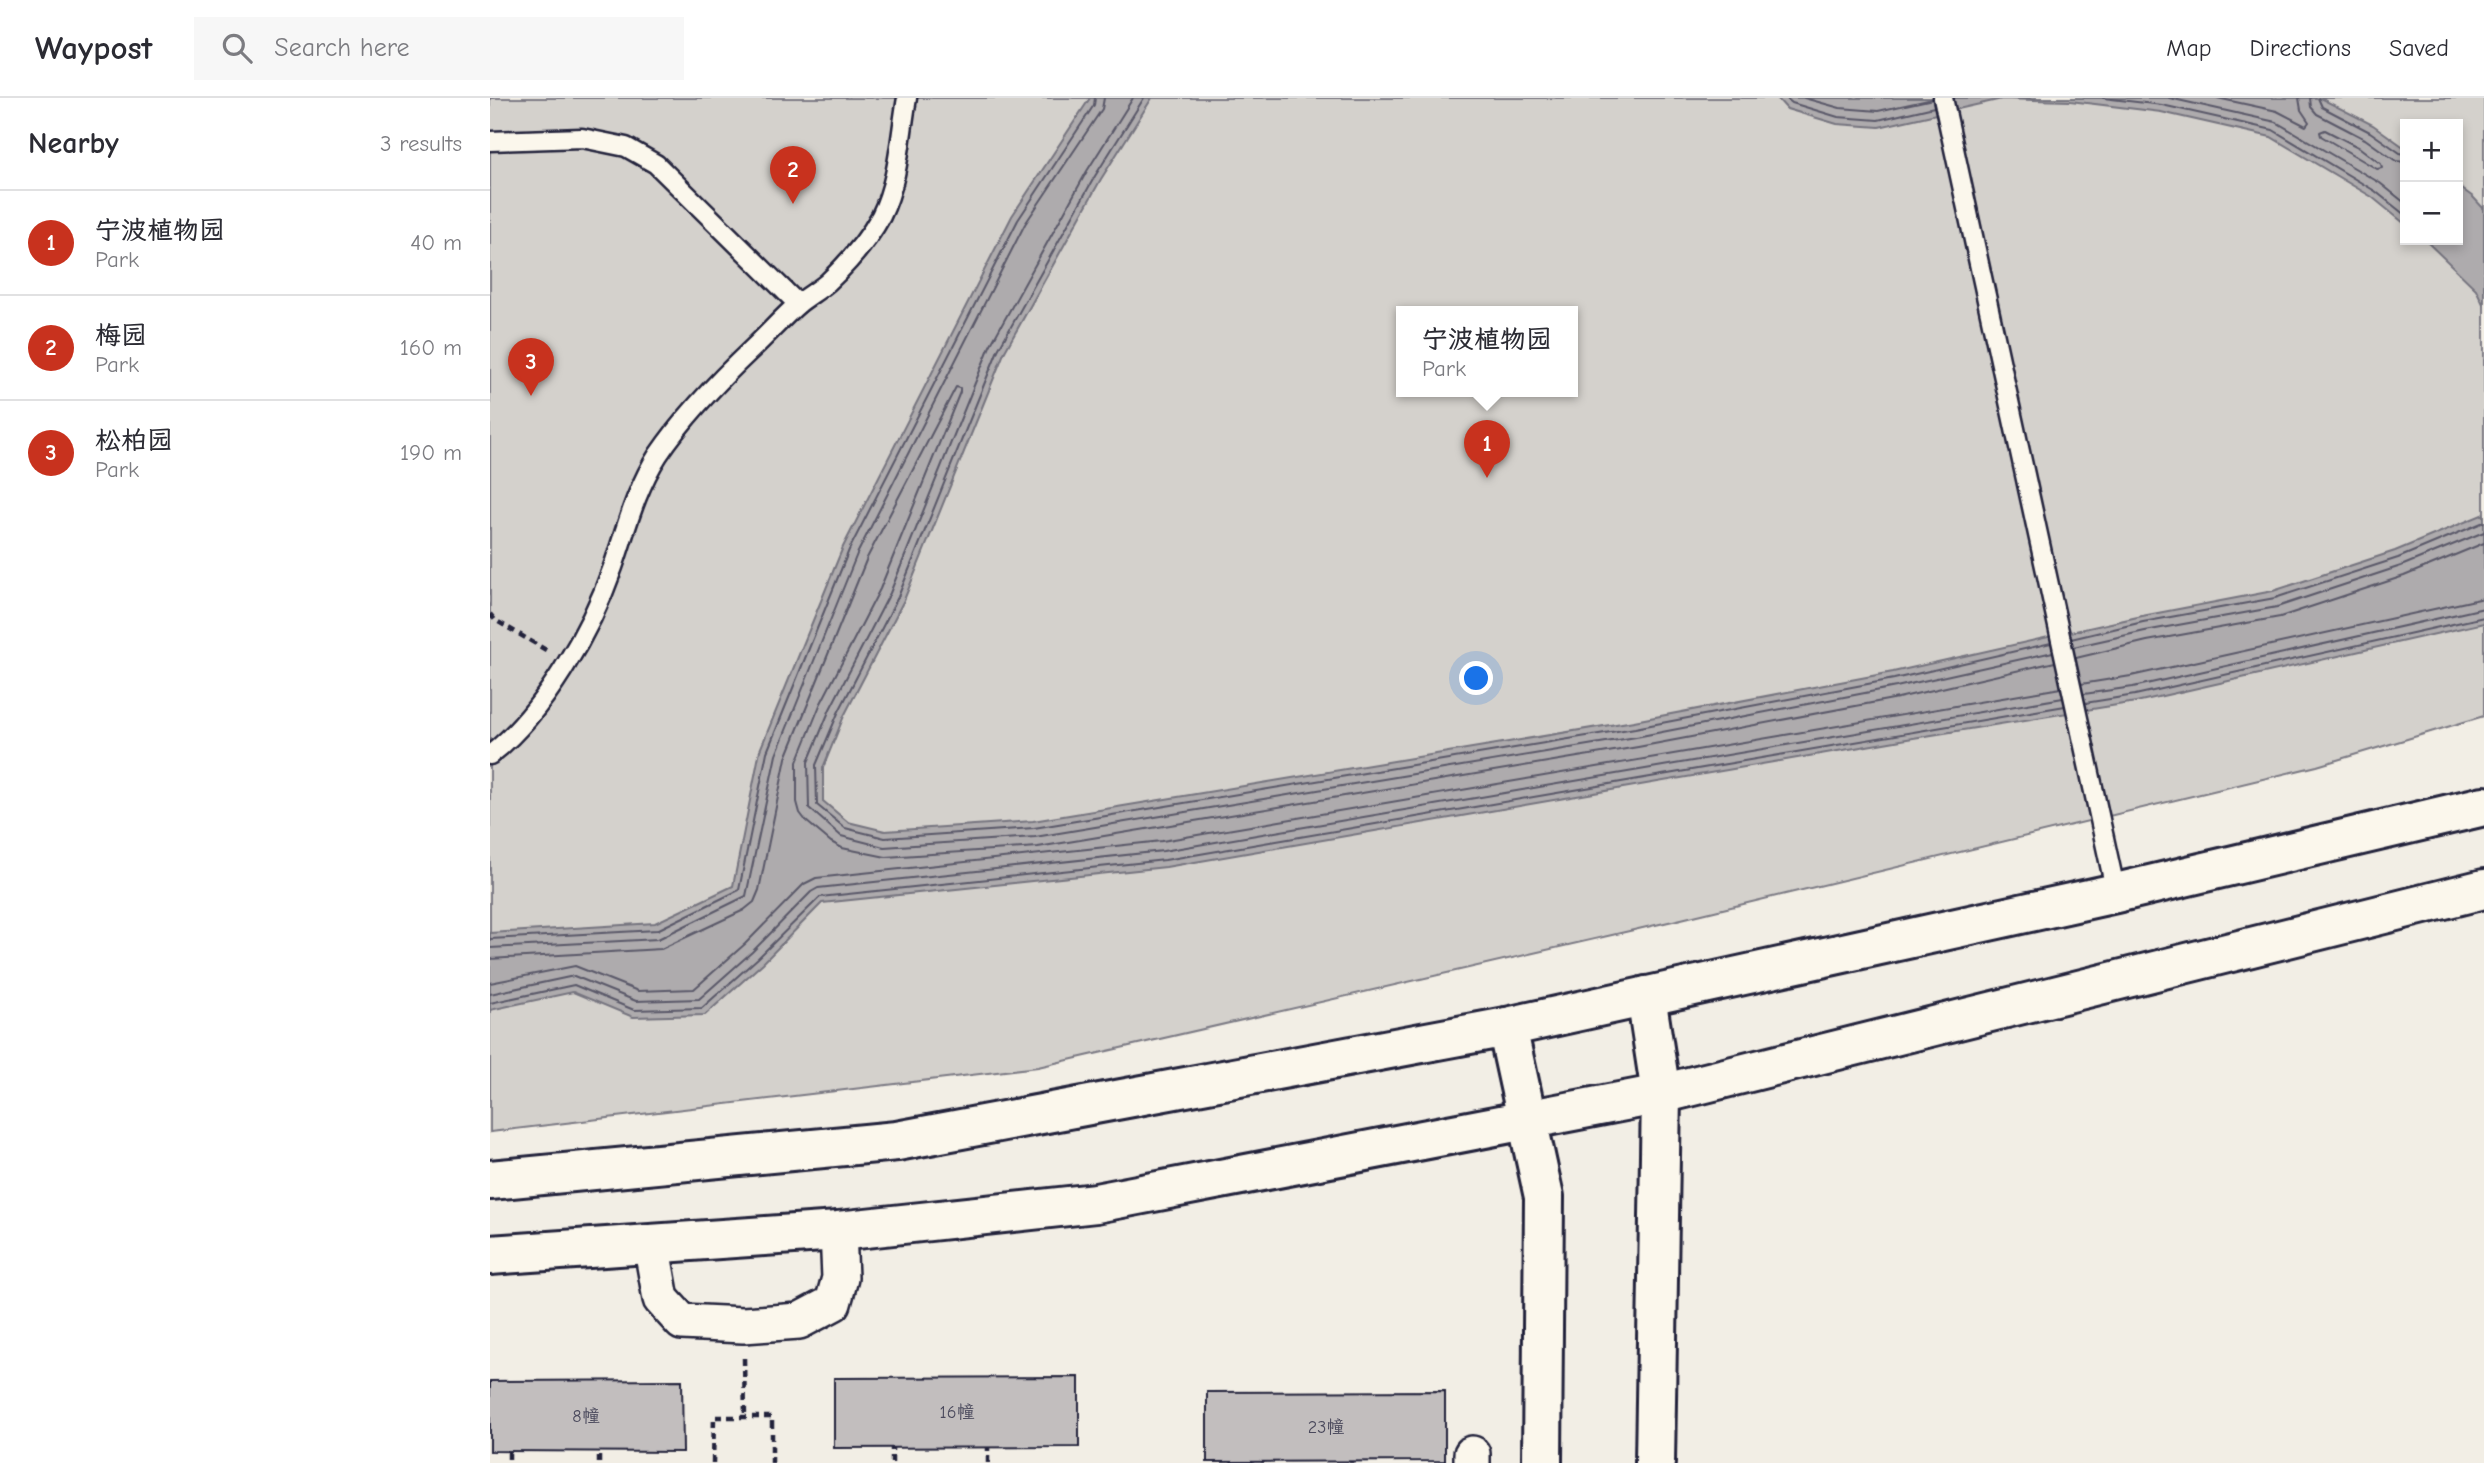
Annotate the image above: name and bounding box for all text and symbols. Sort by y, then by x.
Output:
search box [194,17,684,80]
text: Waypost [35,29,152,67]
icon: search [218,29,256,67]
text: Search here [274,33,410,63]
text: Map [2166,34,2212,62]
text: Directions [2250,34,2351,62]
text: Saved [2389,34,2449,62]
map controls [2400,119,2463,245]
button: + [2400,119,2463,182]
text: Nearby [28,126,119,161]
text: 3 results [380,130,462,157]
pin: 2 [770,146,816,204]
button: − [2400,182,2463,245]
text: 宁波植物园 [95,216,225,246]
text: 1 [46,229,56,256]
text: 40 m [410,229,462,256]
text: Park [95,246,139,273]
popup [1396,306,1578,397]
text: 梅园 [95,321,147,351]
text: 宁波植物园 [1422,325,1552,355]
text: 2 [45,334,57,361]
text: 160 m [400,334,462,361]
pin: 3 [508,338,554,396]
text: Park [95,351,139,378]
text: Park [1422,355,1466,382]
pin: 1 [1464,420,1510,478]
text: 松柏园 [95,426,173,456]
text: 3 [45,439,57,466]
text: 190 m [400,439,462,466]
text: Park [95,456,139,483]
your location [1459,661,1493,695]
house number: 16幢 [940,1402,974,1423]
house number: 8幢 [572,1406,600,1427]
house number: 23幢 [1308,1417,1344,1438]

